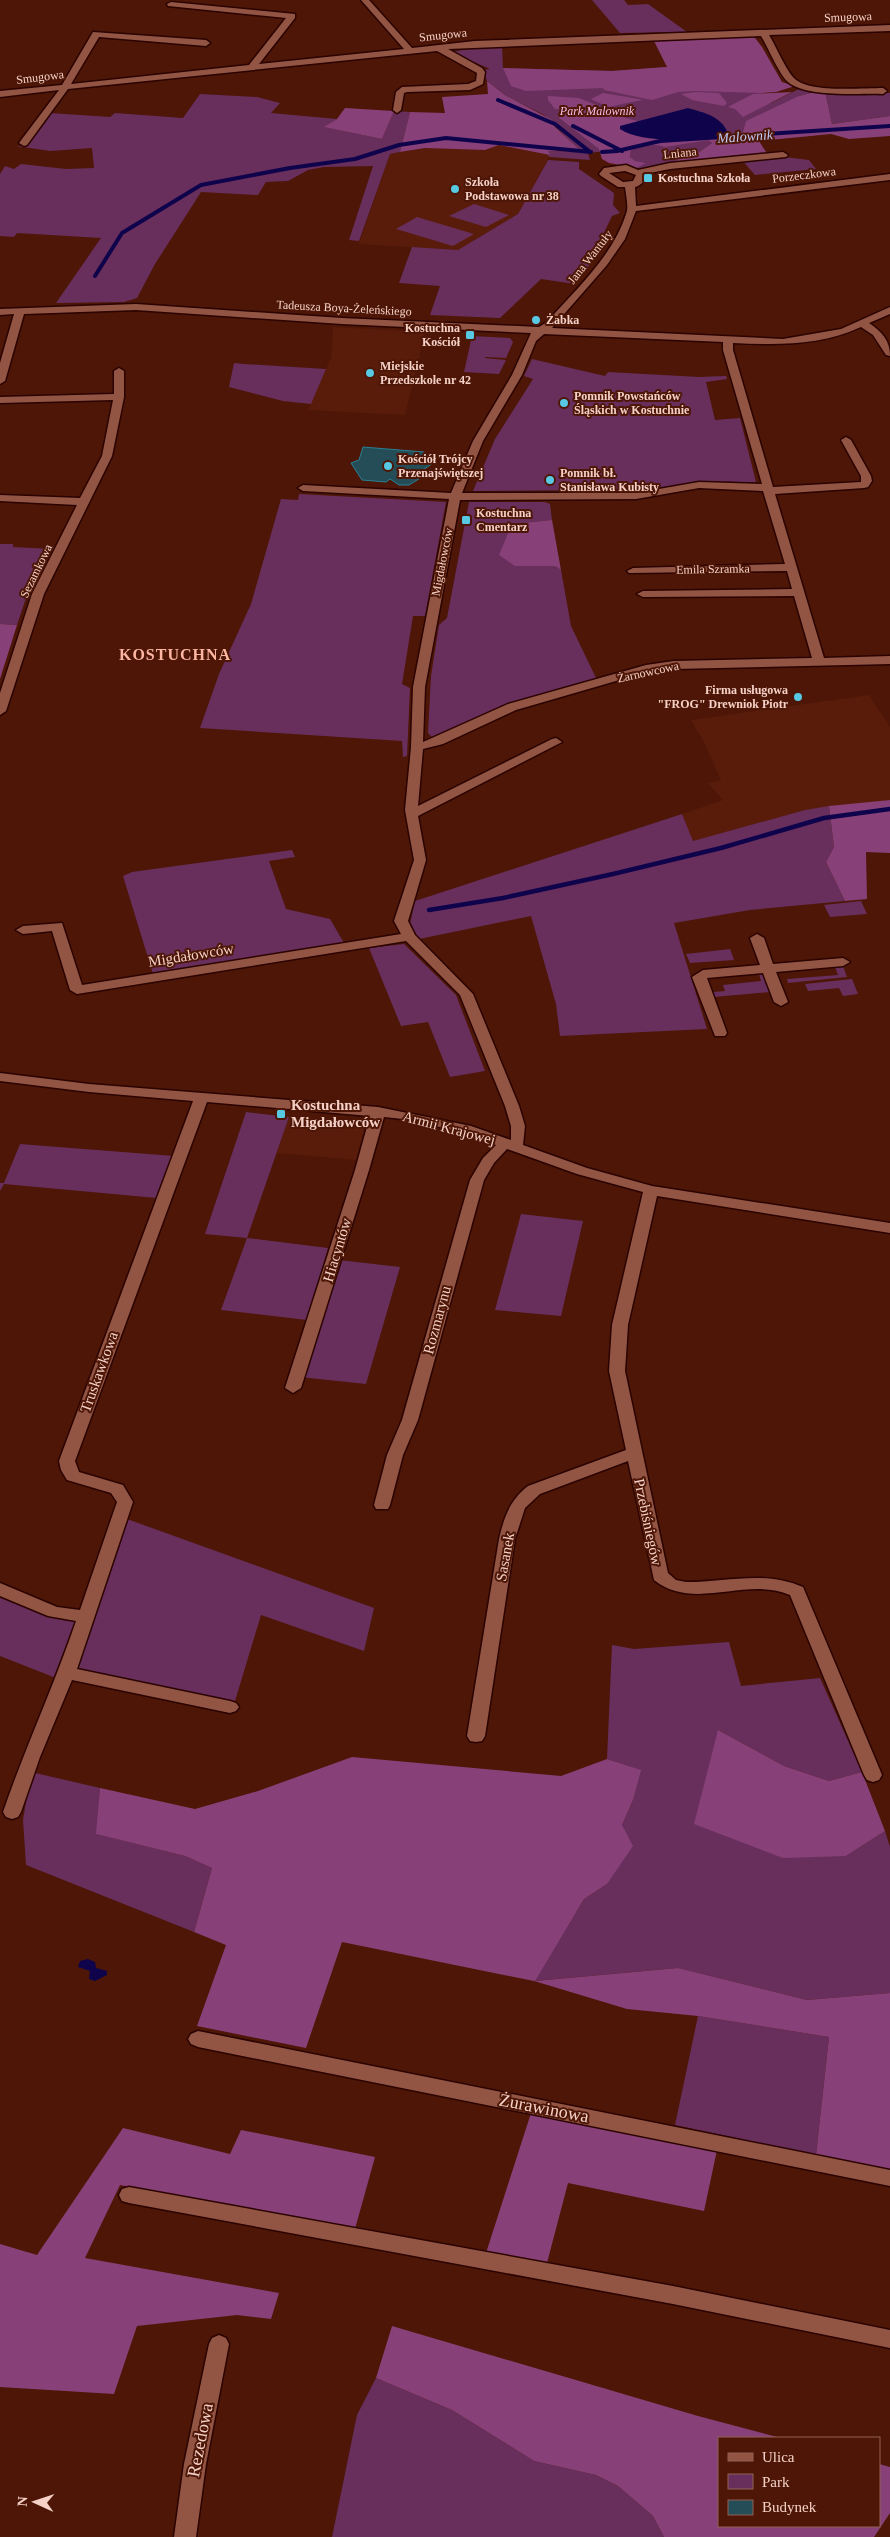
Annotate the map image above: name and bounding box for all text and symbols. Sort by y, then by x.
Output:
street label: Smugowa [824,9,873,25]
street label: Smugowa [418,25,468,44]
street label: Smugowa [15,67,65,87]
park label: Park Malownik [559,104,635,118]
water label: Malownik [716,127,774,146]
street label: Lniana [663,144,698,162]
street label: Porzeczkowa [771,164,837,186]
place label: Kostuchna Szkoła [658,171,750,185]
marker: Kostuchna Szkoła [642,172,654,184]
place label: Szkoła Podstawowa nr 38 [465,175,559,203]
marker: Szkoła Podstawowa nr 38 [449,183,461,195]
street label: Jana Wantuły [565,227,615,287]
street label: Tadeusza Boya-Żeleńskiego [276,297,412,319]
place label: Żabka [546,313,579,327]
marker: Żabka [530,314,542,326]
place label: Kostuchna Kościół [405,321,461,349]
marker: Kostuchna Kościół [464,329,476,341]
place label: Miejskie Przedszkole nr 42 [380,359,471,387]
marker: Miejskie Przedszkole nr 42 [364,367,376,379]
place label: Pomnik Powstańców Śląskich w Kostuchnie [574,389,690,417]
marker: Pomnik Powstańców Śląskich w Kostuchnie [558,397,570,409]
place label: Kościół Trójcy Przenajświętszej [398,452,483,480]
marker: Kościół Trójcy Przenajświętszej [382,460,394,472]
place label: Pomnik bł. Stanisława Kubisty [560,466,659,494]
marker: Pomnik bł. Stanisława Kubisty [544,474,556,486]
place label: Kostuchna Cmentarz [476,506,531,534]
marker: Kostuchna Cmentarz [460,514,472,526]
street label: Migdałowców [429,526,456,597]
street label: Sezamkowa [17,541,55,600]
street label: Emila Szramka [676,561,751,577]
district label: KOSTUCHNA [119,646,231,663]
street label: Żarnowcowa [616,659,681,685]
place label: Firma usługowa "FROG" Drewniok Piotr [658,683,789,711]
marker: Firma usługowa "FROG" Drewniok Piotr [792,691,804,703]
street label: Migdałowców [147,940,235,970]
place label: Kostuchna Migdałowców [291,1097,380,1130]
marker: Kostuchna Migdałowców [275,1108,287,1120]
street label: Armii Krajowej [401,1108,497,1148]
street label: Hiacyntów [320,1216,354,1284]
street label: Rozmarynu [420,1284,454,1356]
street label: Truskawkowa [77,1329,121,1414]
street label: Przebiśniegów [631,1477,665,1567]
street label: Sasanek [493,1531,517,1583]
street label: Żurawinowa [497,2090,591,2126]
street label: Rezedowa [183,2401,217,2479]
legend [718,2437,880,2527]
text: Ulica [762,2449,795,2465]
text: Park [762,2474,790,2490]
north arrow [10,2477,60,2527]
text: N [15,2496,30,2507]
text: Budynek [762,2499,817,2515]

